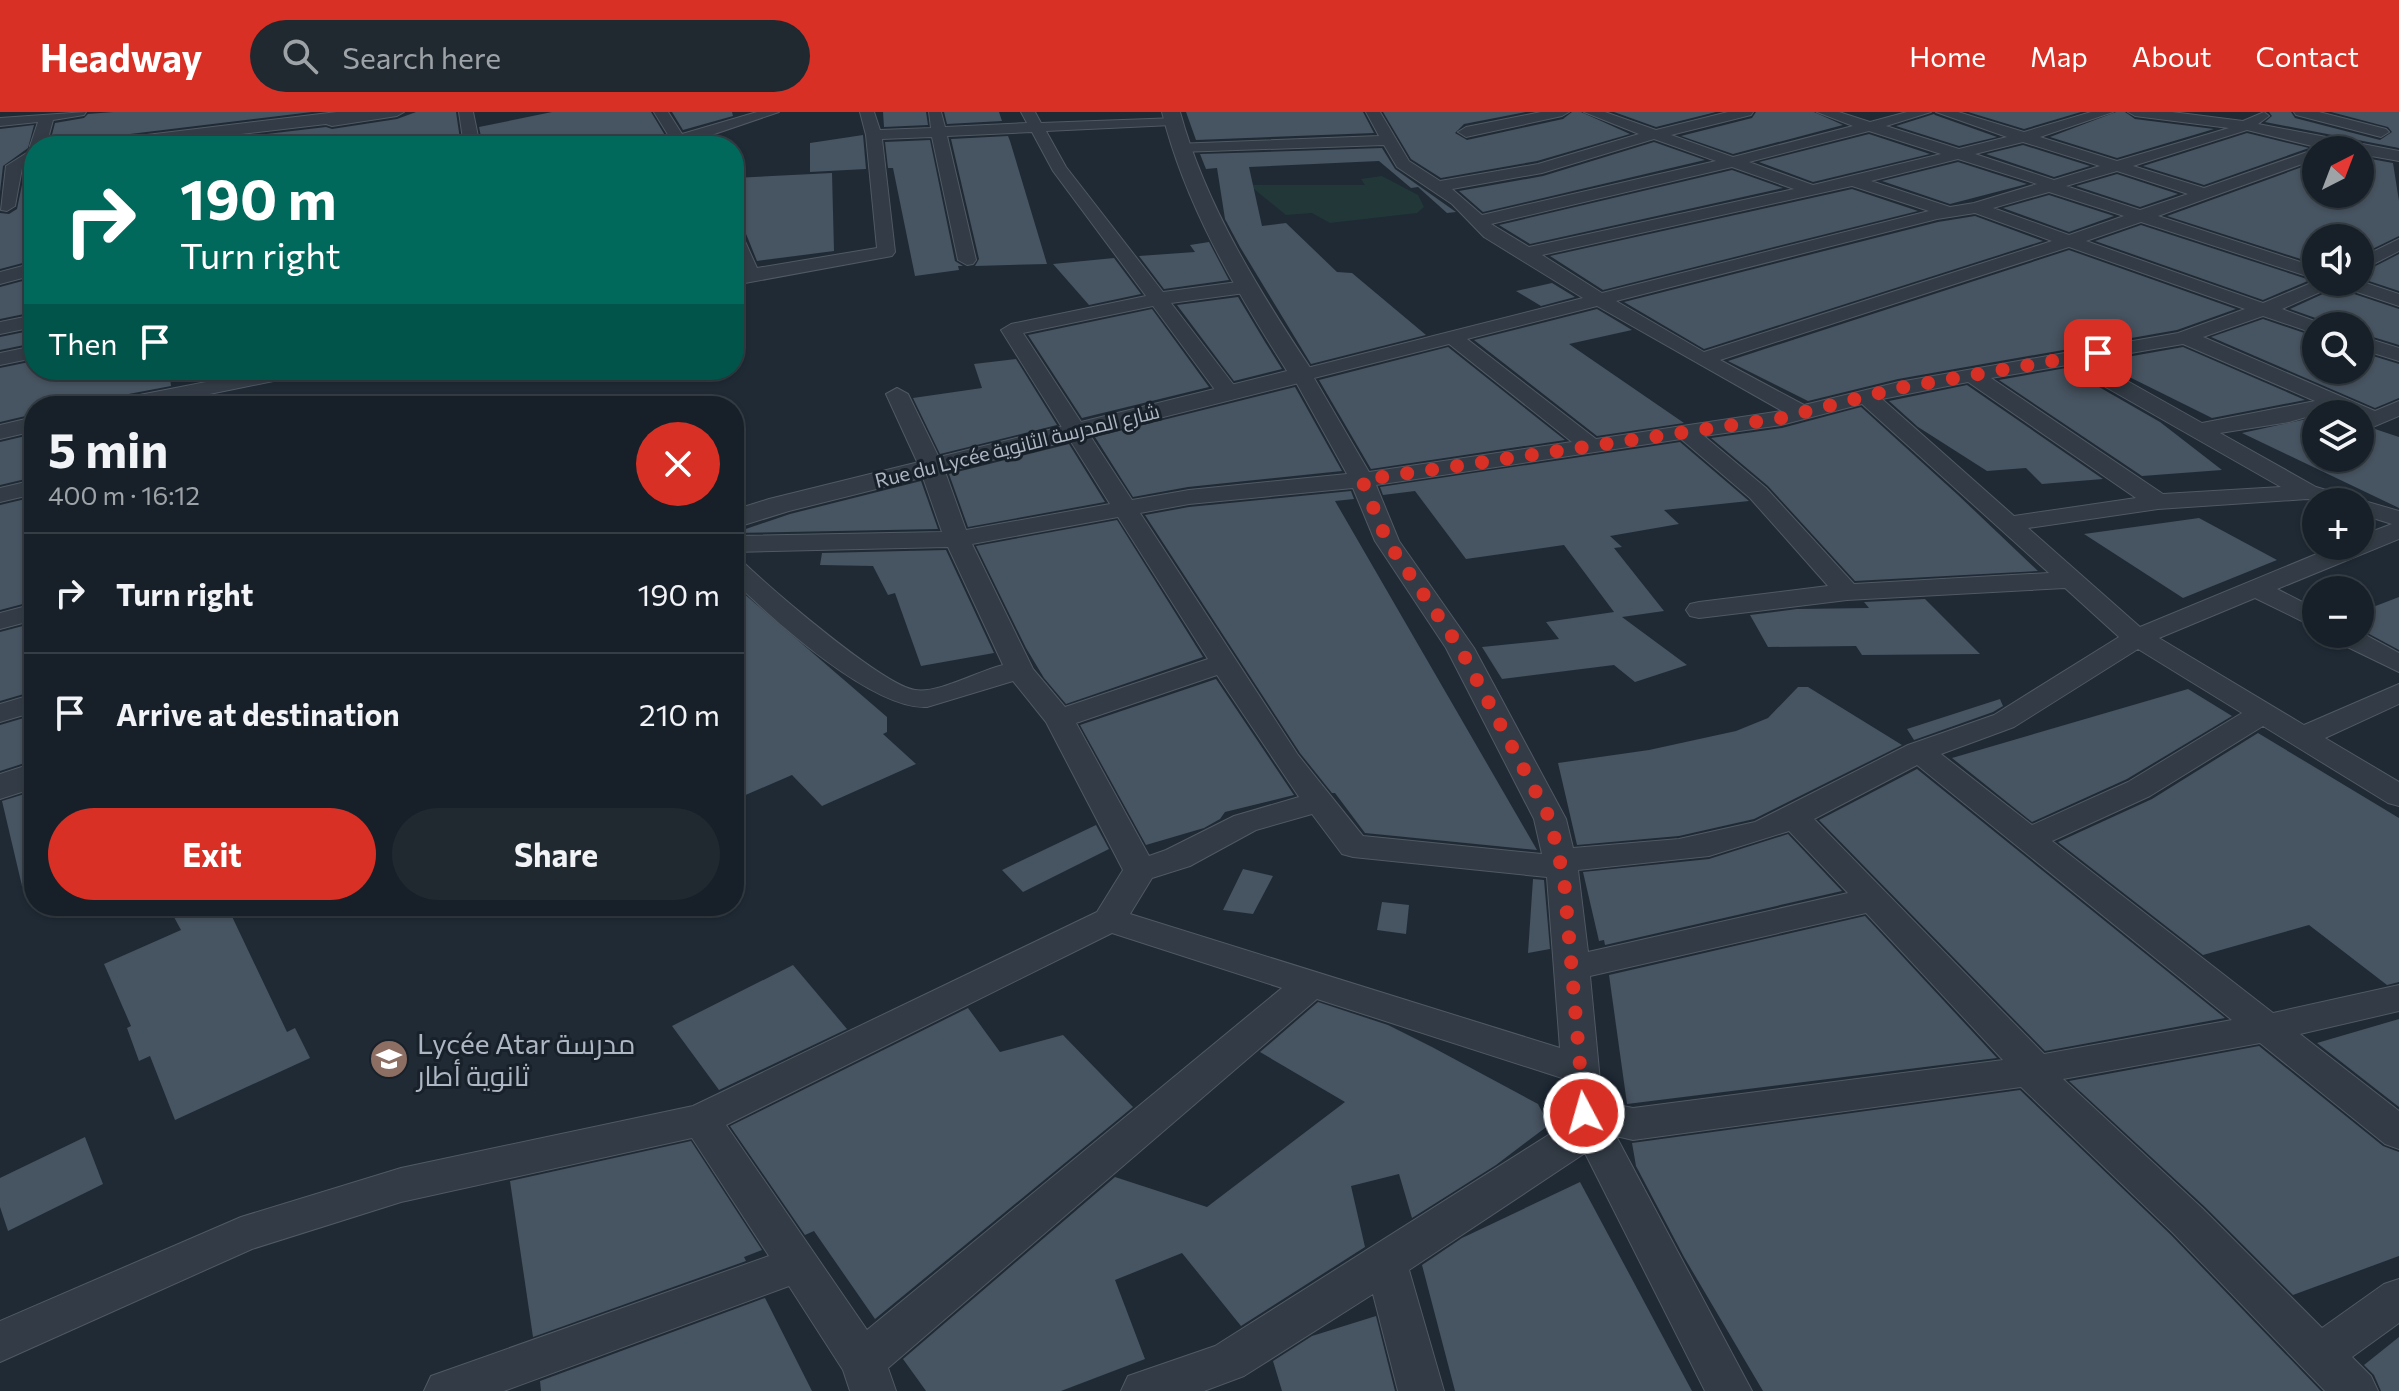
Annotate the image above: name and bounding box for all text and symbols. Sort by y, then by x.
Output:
search box [250,20,810,92]
text: Headway [40,33,202,80]
icon: search [278,34,322,78]
text: Search here [342,38,501,75]
text: Home [1909,39,1986,73]
text: Map [2030,39,2088,73]
text: About [2132,39,2212,73]
text: Contact [2256,39,2359,73]
north arrow [2302,136,2374,208]
map controls [2302,136,2374,648]
text: 190 m [180,163,337,232]
icon: right [48,168,152,272]
button: sound [2302,224,2374,296]
text: Turn right [180,232,341,276]
button: search [2302,312,2374,384]
pin [2064,319,2132,387]
icon: arrive [133,320,177,364]
text: Then [48,324,117,361]
icon: arrive [2076,331,2120,375]
street label: Rue du Lycée شارع المدرسة الثانوية [872,398,1162,495]
button: layers [2302,400,2374,472]
text: 5 min [48,419,168,478]
button: close [636,422,720,506]
text: 400 m · 16:12 [48,479,200,510]
button: + [2302,488,2374,560]
icon: right [48,571,92,615]
text: Turn right [116,575,253,612]
text: 190 m [637,575,720,612]
button: − [2302,576,2374,648]
icon: arrive [48,691,92,735]
text: Arrive at destination [116,695,400,732]
text: 210 m [639,695,720,732]
button: Exit [48,808,376,900]
button: Share [392,808,720,900]
place label: Lycée Atar مدرسة ثانوية أطار [415,1026,636,1092]
school or university icon: Lycée Atar مدرسة ثانوية أطار [368,1038,410,1080]
position arrow [1542,1071,1626,1155]

